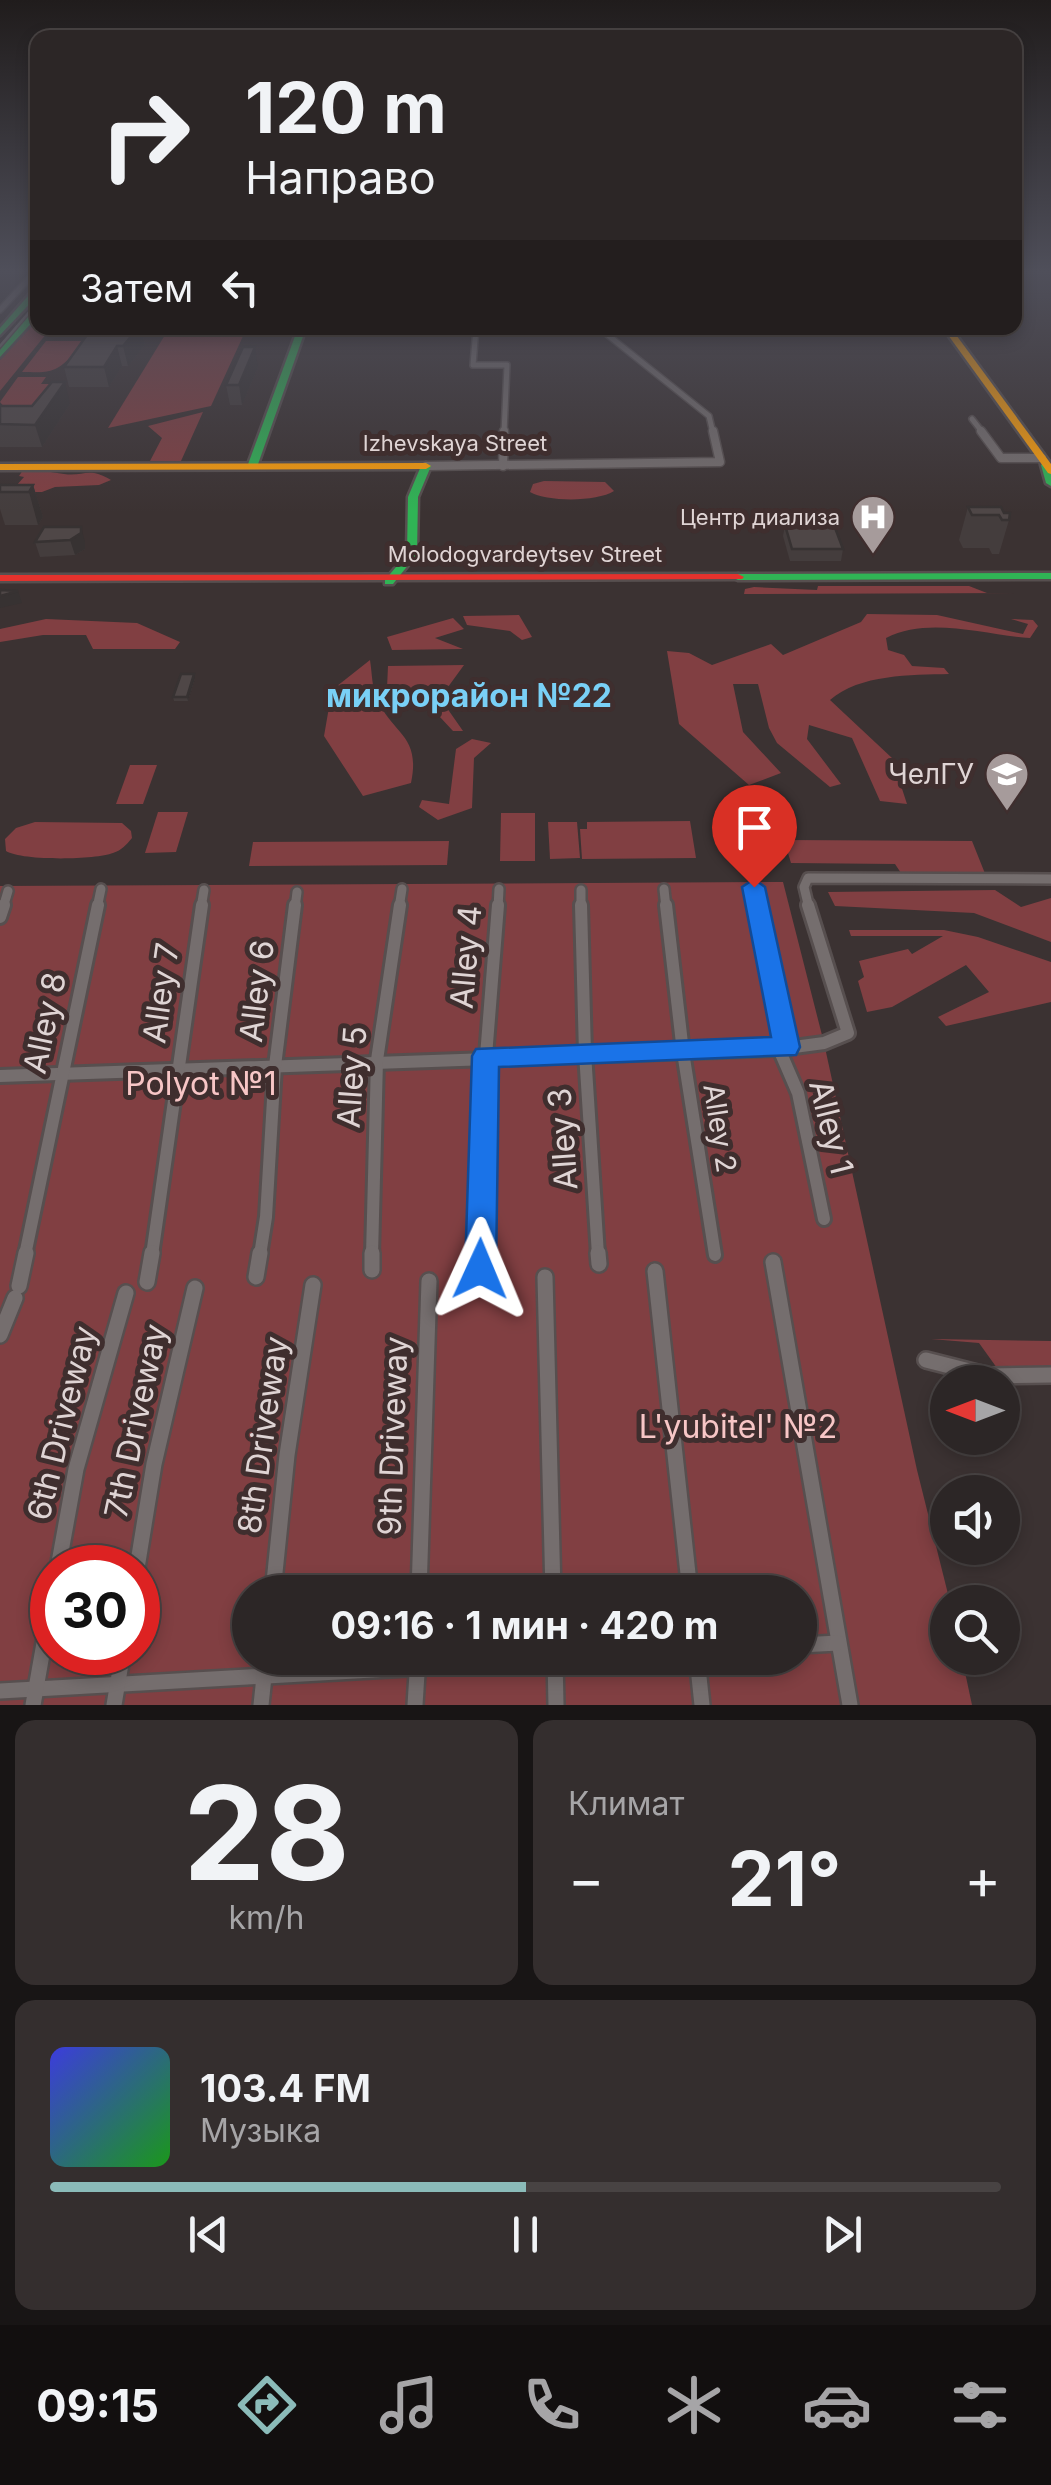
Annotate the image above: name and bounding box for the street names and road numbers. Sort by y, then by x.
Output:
street label: Izhevskaya Street [363,430,547,456]
street label: Molodogvardeytsev Street [388,541,662,567]
street label: Alley 4 [442,904,489,1010]
street label: Alley 6 [231,938,282,1044]
street label: Alley 7 [134,940,187,1046]
street label: Alley 8 [15,969,74,1077]
street label: Alley 5 [328,1025,375,1129]
street label: Alley 1 [801,1076,862,1178]
street label: Alley 2 [696,1081,744,1175]
street label: Alley 3 [539,1087,586,1191]
street label: 7th Driveway [96,1320,175,1521]
street label: 6th Driveway [19,1322,104,1524]
street label: 8th Driveway [229,1334,296,1536]
street label: 9th Driveway [370,1336,415,1536]

